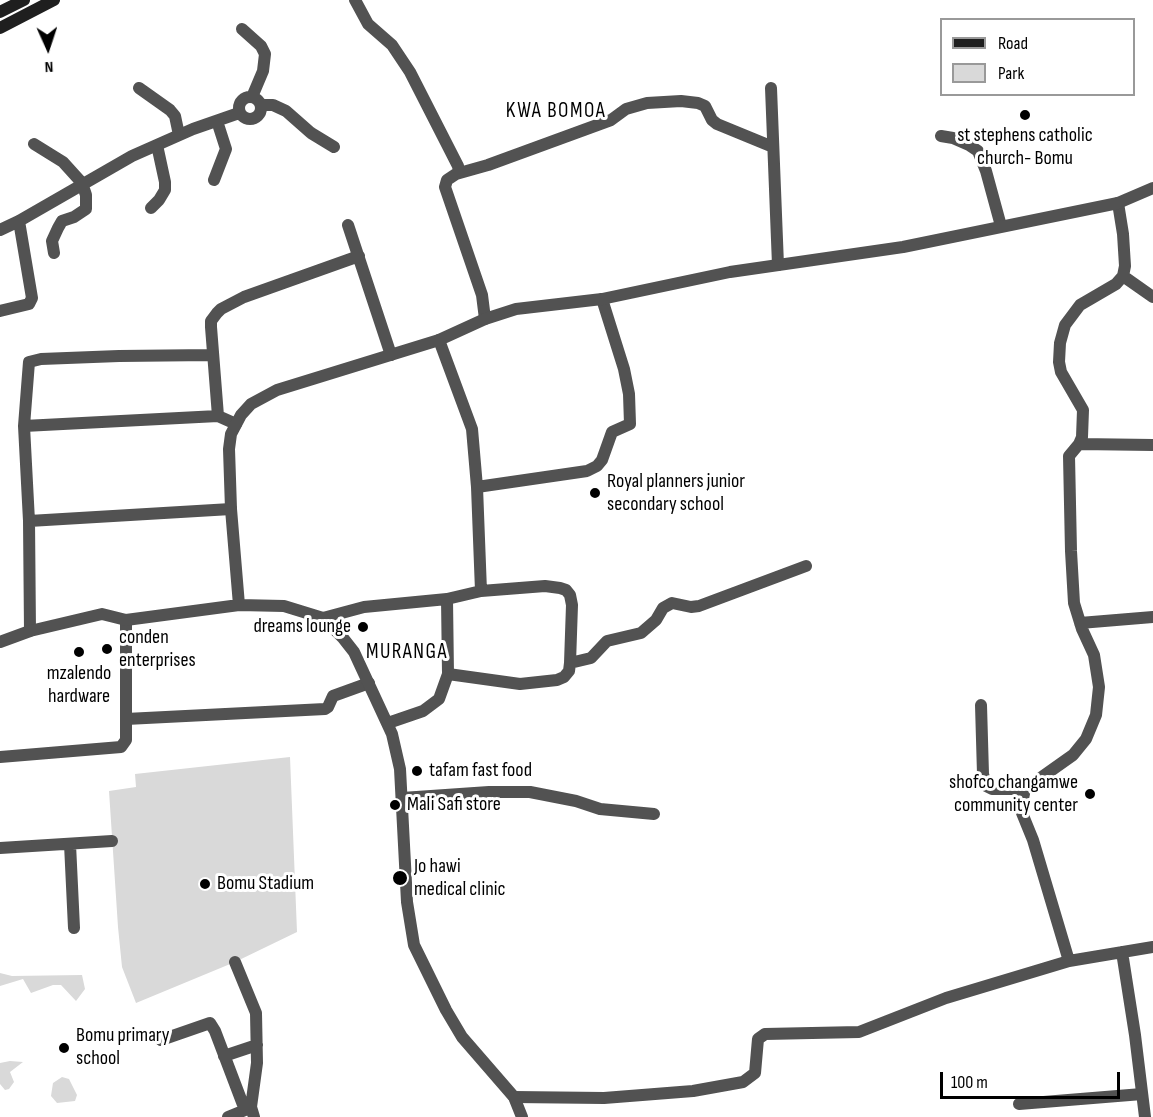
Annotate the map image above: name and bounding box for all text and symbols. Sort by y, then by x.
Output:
north arrow [18,18,78,78]
legend [940,18,1135,96]
text: Road [998,33,1028,54]
text: N [44,57,54,76]
text: Park [998,63,1024,84]
district label: KWA BOMOA [506,99,606,125]
marker: st stephens catholic church- Bomu [1018,108,1032,122]
place label: st stephens catholic church- Bomu [957,124,1093,171]
place label: Royal planners junior secondary school [607,470,745,517]
marker: Royal planners junior secondary school [588,486,602,500]
place label: dreams lounge [253,615,351,639]
marker: dreams lounge [356,620,370,634]
place label: conden enterprises [119,626,196,673]
district label: MURANGA [366,640,448,666]
marker: conden enterprises [100,642,114,656]
marker: mzalendo hardware [72,645,86,659]
place label: mzalendo hardware [47,662,111,709]
place label: tafam fast food [429,759,532,783]
marker: tafam fast food [410,764,424,778]
place label: shofco changamwe community center [949,771,1078,818]
marker: shofco changamwe community center [1083,787,1097,801]
place label: Mali Safi store [407,793,501,817]
marker: Mali Safi store [388,798,402,812]
place label: Jo hawi medical clinic [414,855,505,902]
marker: Jo hawi medical clinic [391,869,409,887]
place label: Bomu Stadium [217,872,314,896]
marker: Bomu Stadium [198,877,212,891]
place label: Bomu primary school [76,1024,169,1071]
marker: Bomu primary school [57,1041,71,1055]
scale bar [943,1060,1123,1098]
text: 100 m [951,1072,988,1093]

